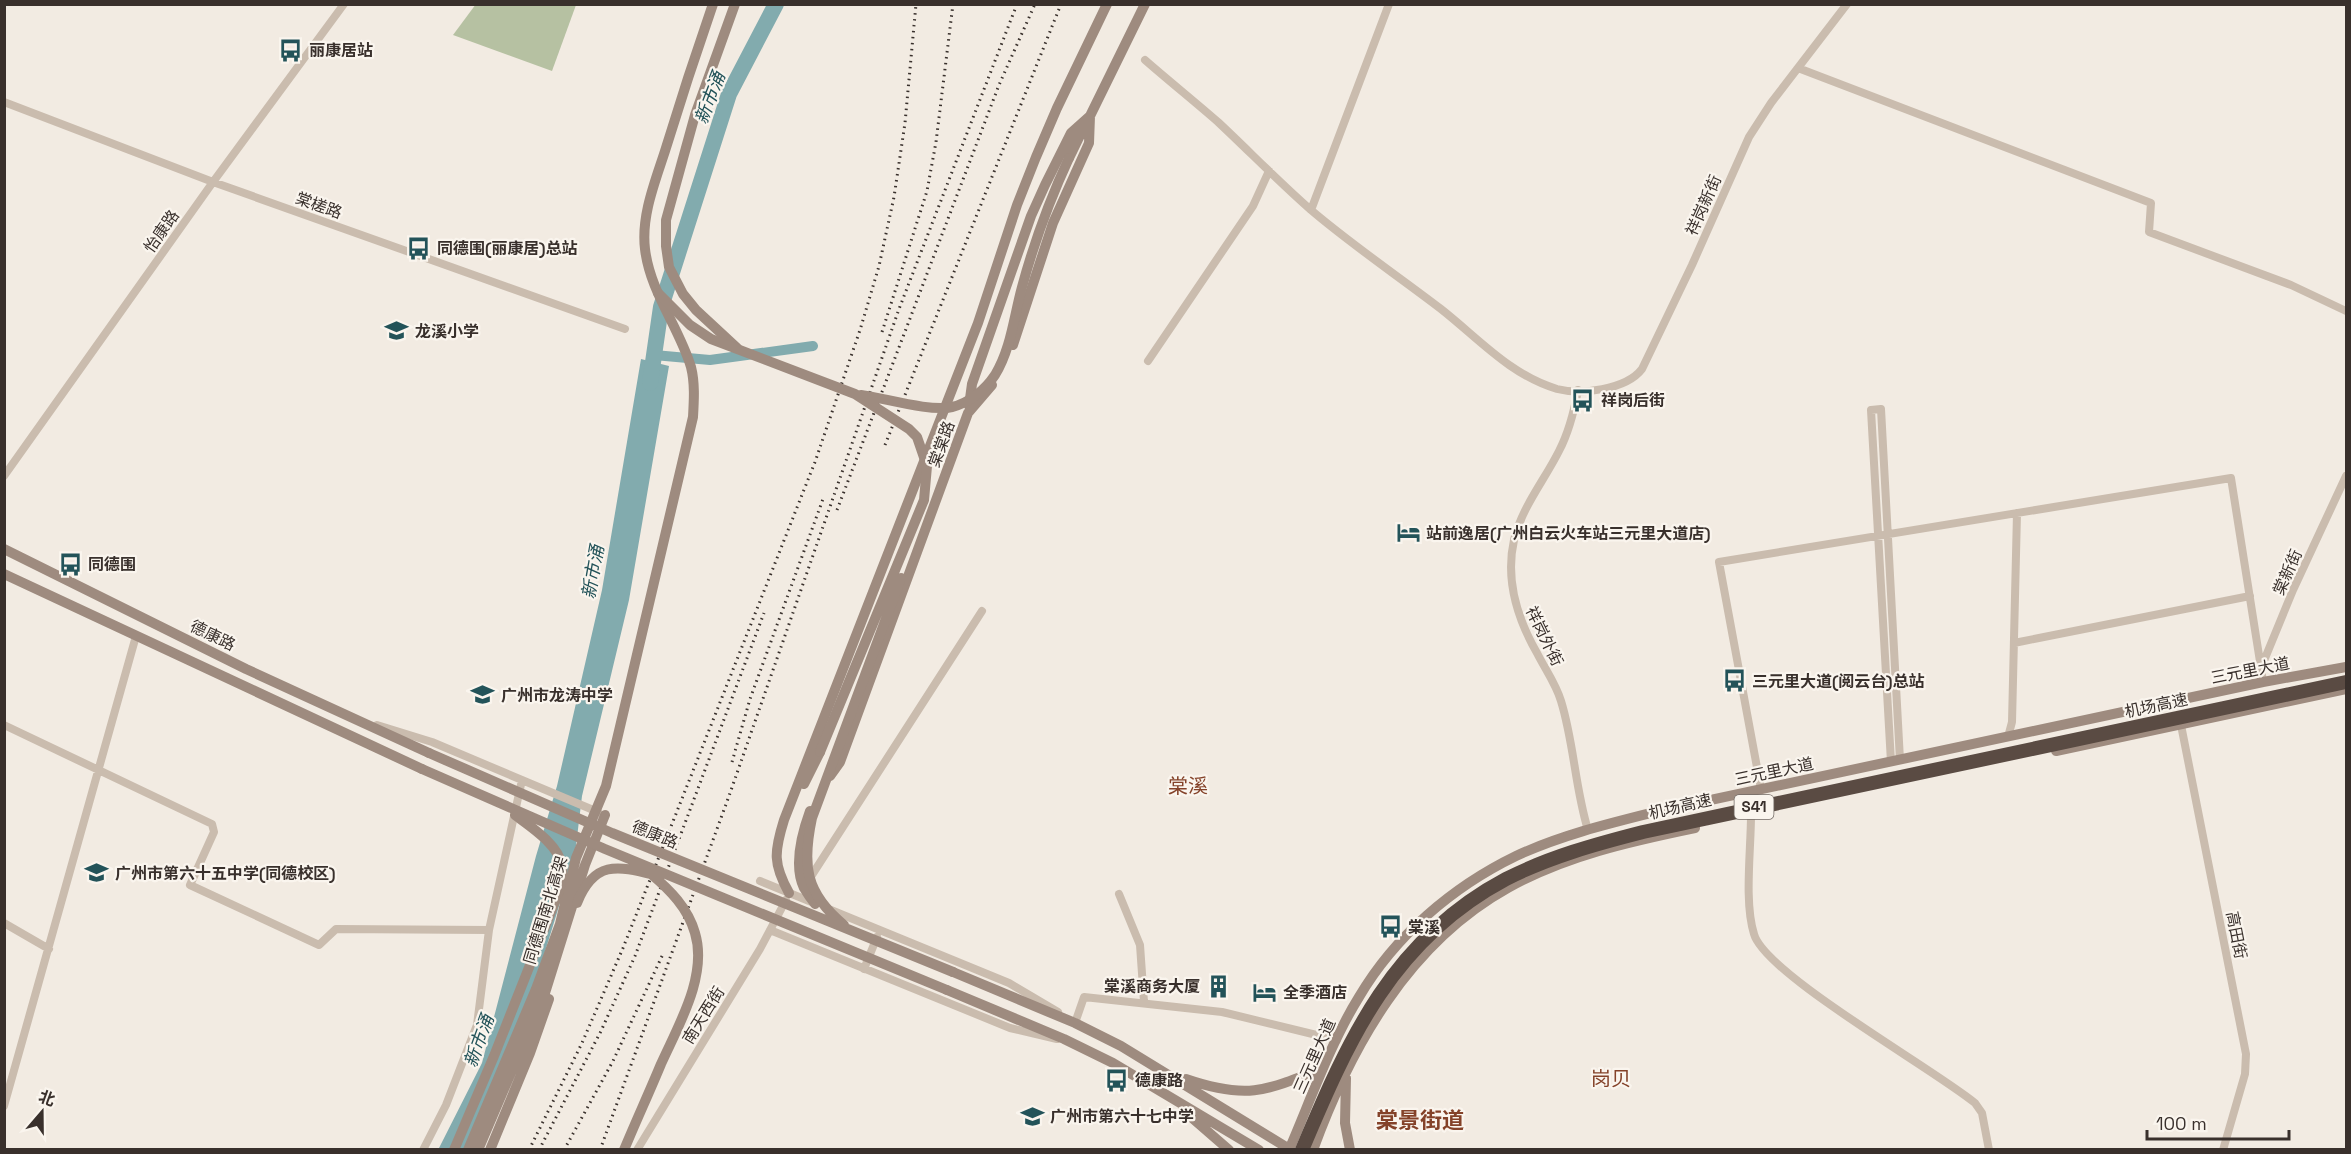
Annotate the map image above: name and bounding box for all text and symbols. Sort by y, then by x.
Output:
bus stop icon: 丽康居站 [278,37,304,63]
place label: 丽康居站 [309,40,373,61]
water label: 新市涌 [689,67,731,127]
street label: 祥岗新街 [1681,172,1726,239]
street label: 棠槎路 [293,187,345,224]
street label: 怡康路 [139,206,184,257]
bus stop icon: 同德围(丽康居)总站 [406,235,432,261]
place label: 同德围(丽康居)总站 [437,238,578,259]
school or university icon: 龙溪小学 [384,318,410,344]
place label: 龙溪小学 [415,321,479,342]
bus stop icon: 祥岗后街 [1570,387,1596,413]
place label: 祥岗后街 [1601,390,1665,411]
street label: 棠棠路 [923,418,960,470]
hotel icon: 站前逸居(广州白云火车站三元里大道店) [1395,520,1421,546]
place label: 站前逸居(广州白云火车站三元里大道店) [1426,523,1711,544]
water label: 新市涌 [576,541,609,600]
street label: 棠新街 [2268,546,2307,598]
bus stop icon: 同德围 [57,551,83,577]
place label: 同德围 [88,554,136,575]
street label: 祥岗外街 [1521,603,1568,670]
street label: 德康路 [187,615,239,655]
street label: 三元里大道 [2209,653,2291,688]
bus stop icon: 三元里大道(阅云台)总站 [1721,668,1747,694]
place label: 三元里大道(阅云台)总站 [1752,671,1925,692]
school or university icon: 广州市龙涛中学 [470,682,496,708]
place label: 广州市龙涛中学 [501,685,613,706]
street label: 机场高速 [2123,689,2190,722]
street label: 三元里大道 [1733,753,1815,790]
district label: 棠溪 [1168,773,1208,799]
street label: 机场高速 [1647,789,1714,824]
road number: S41 [1734,795,1774,819]
street label: 德康路 [629,816,681,853]
street label: 同德围南北高架 [519,854,572,967]
school or university icon: 广州市第六十五中学(同德校区) [84,860,110,886]
place label: 广州市第六十五中学(同德校区) [115,863,336,884]
street label: 高田街 [2222,910,2251,961]
bus stop icon: 棠溪 [1377,914,1403,940]
place label: 棠溪 [1408,917,1440,938]
building icon: 棠溪商务大厦 [1205,973,1231,999]
place label: 棠溪商务大厦 [1104,976,1200,997]
hotel icon: 全季酒店 [1252,979,1278,1005]
place label: 全季酒店 [1283,982,1347,1003]
street label: 南天西街 [678,983,729,1048]
water label: 新市涌 [458,1010,499,1070]
street label: 三元里大道 [1289,1015,1340,1097]
district label: 岗贝 [1591,1066,1631,1092]
bus stop icon: 德康路 [1104,1067,1130,1093]
place label: 德康路 [1135,1070,1183,1091]
north arrow [12,1082,72,1142]
text: 北 [36,1086,58,1111]
school or university icon: 广州市第六十七中学 [1019,1103,1045,1129]
scale bar [2147,1103,2290,1141]
place label: 广州市第六十七中学 [1050,1106,1194,1127]
district label: 棠景街道 [1376,1106,1464,1134]
text: 100 m [2156,1112,2207,1135]

